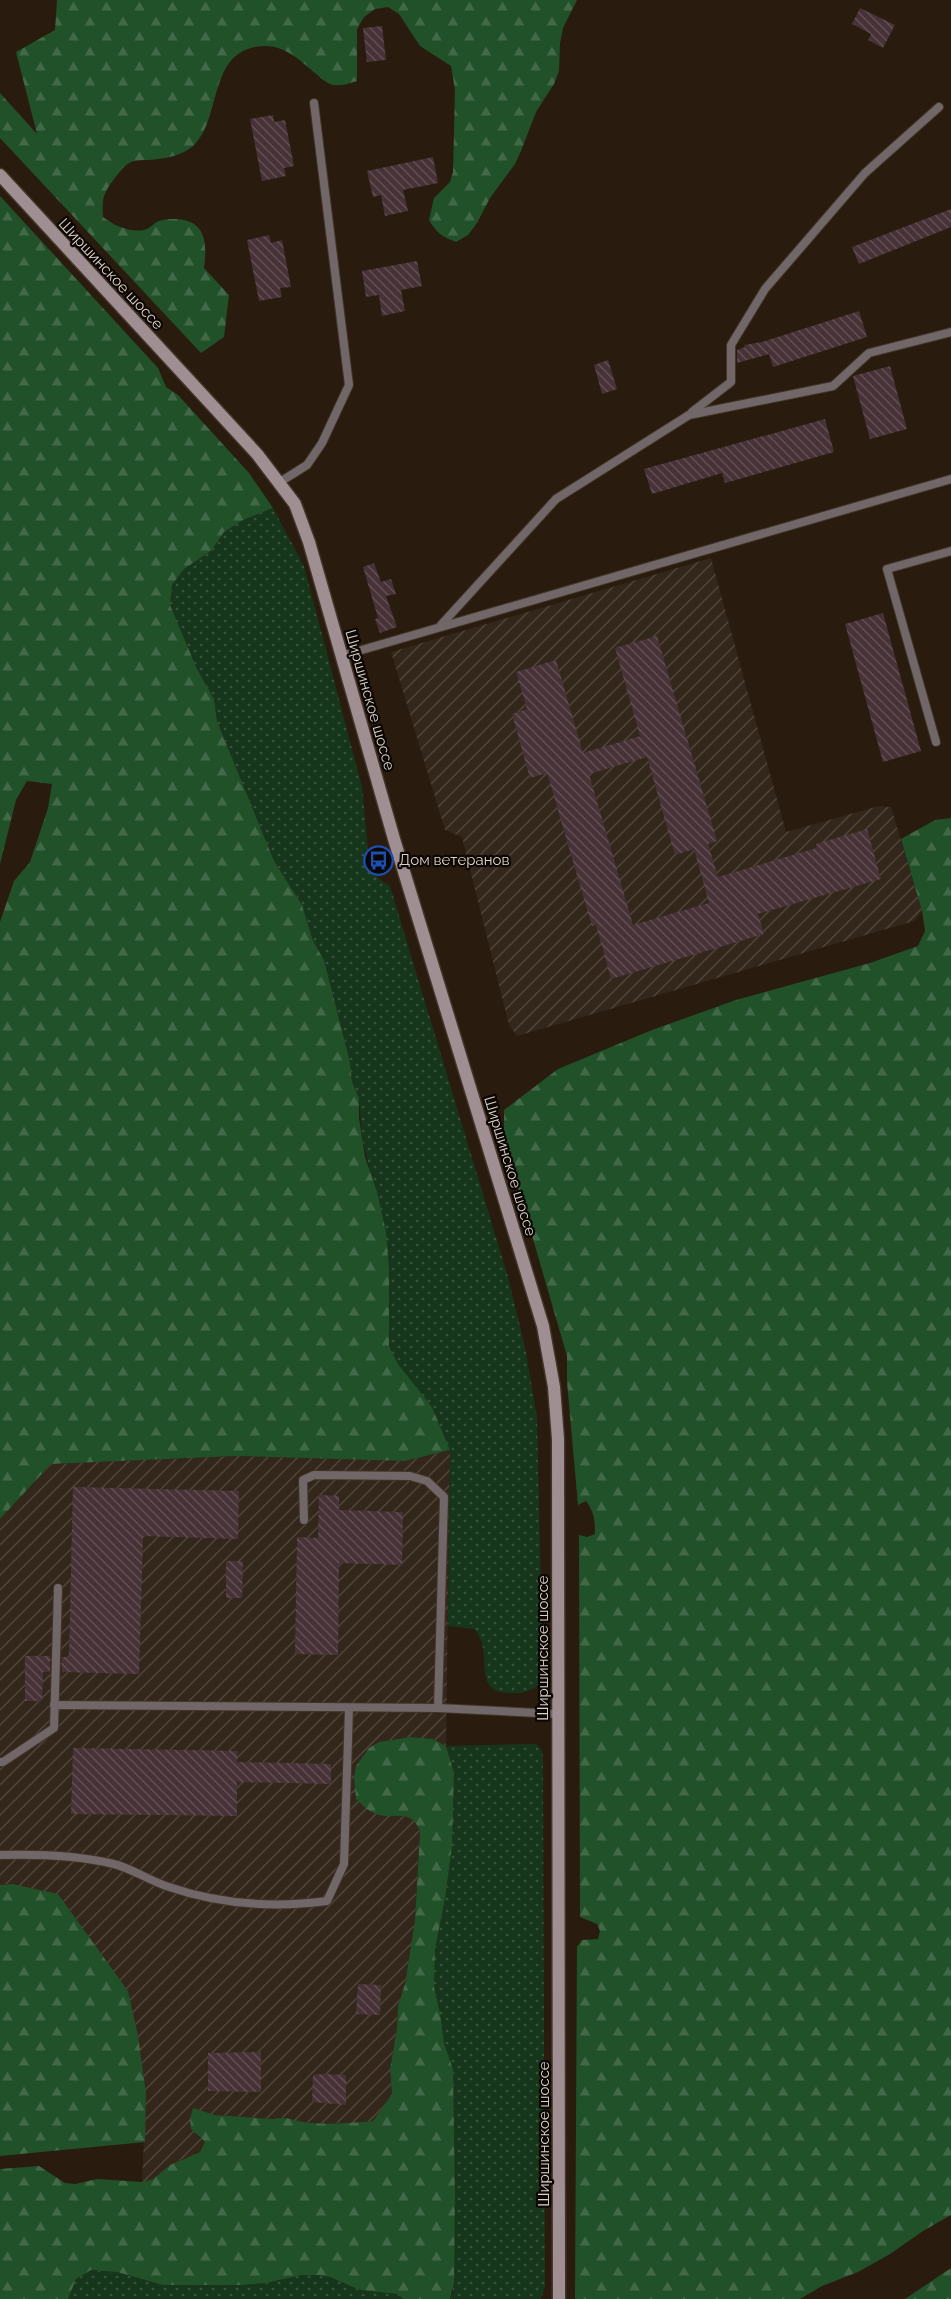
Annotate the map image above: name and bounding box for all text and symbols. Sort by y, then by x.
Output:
street label: Ширшинское шоссе [55,215,167,333]
street label: Ширшинское шоссе [341,628,399,772]
bus stop icon: Дом ветеранов [362,844,394,876]
place label: Дом ветеранов [399,851,509,869]
street label: Ширшинское шоссе [480,1094,540,1238]
street label: Ширшинское шоссе [534,1575,552,1721]
street label: Ширшинское шоссе [535,2061,553,2207]

